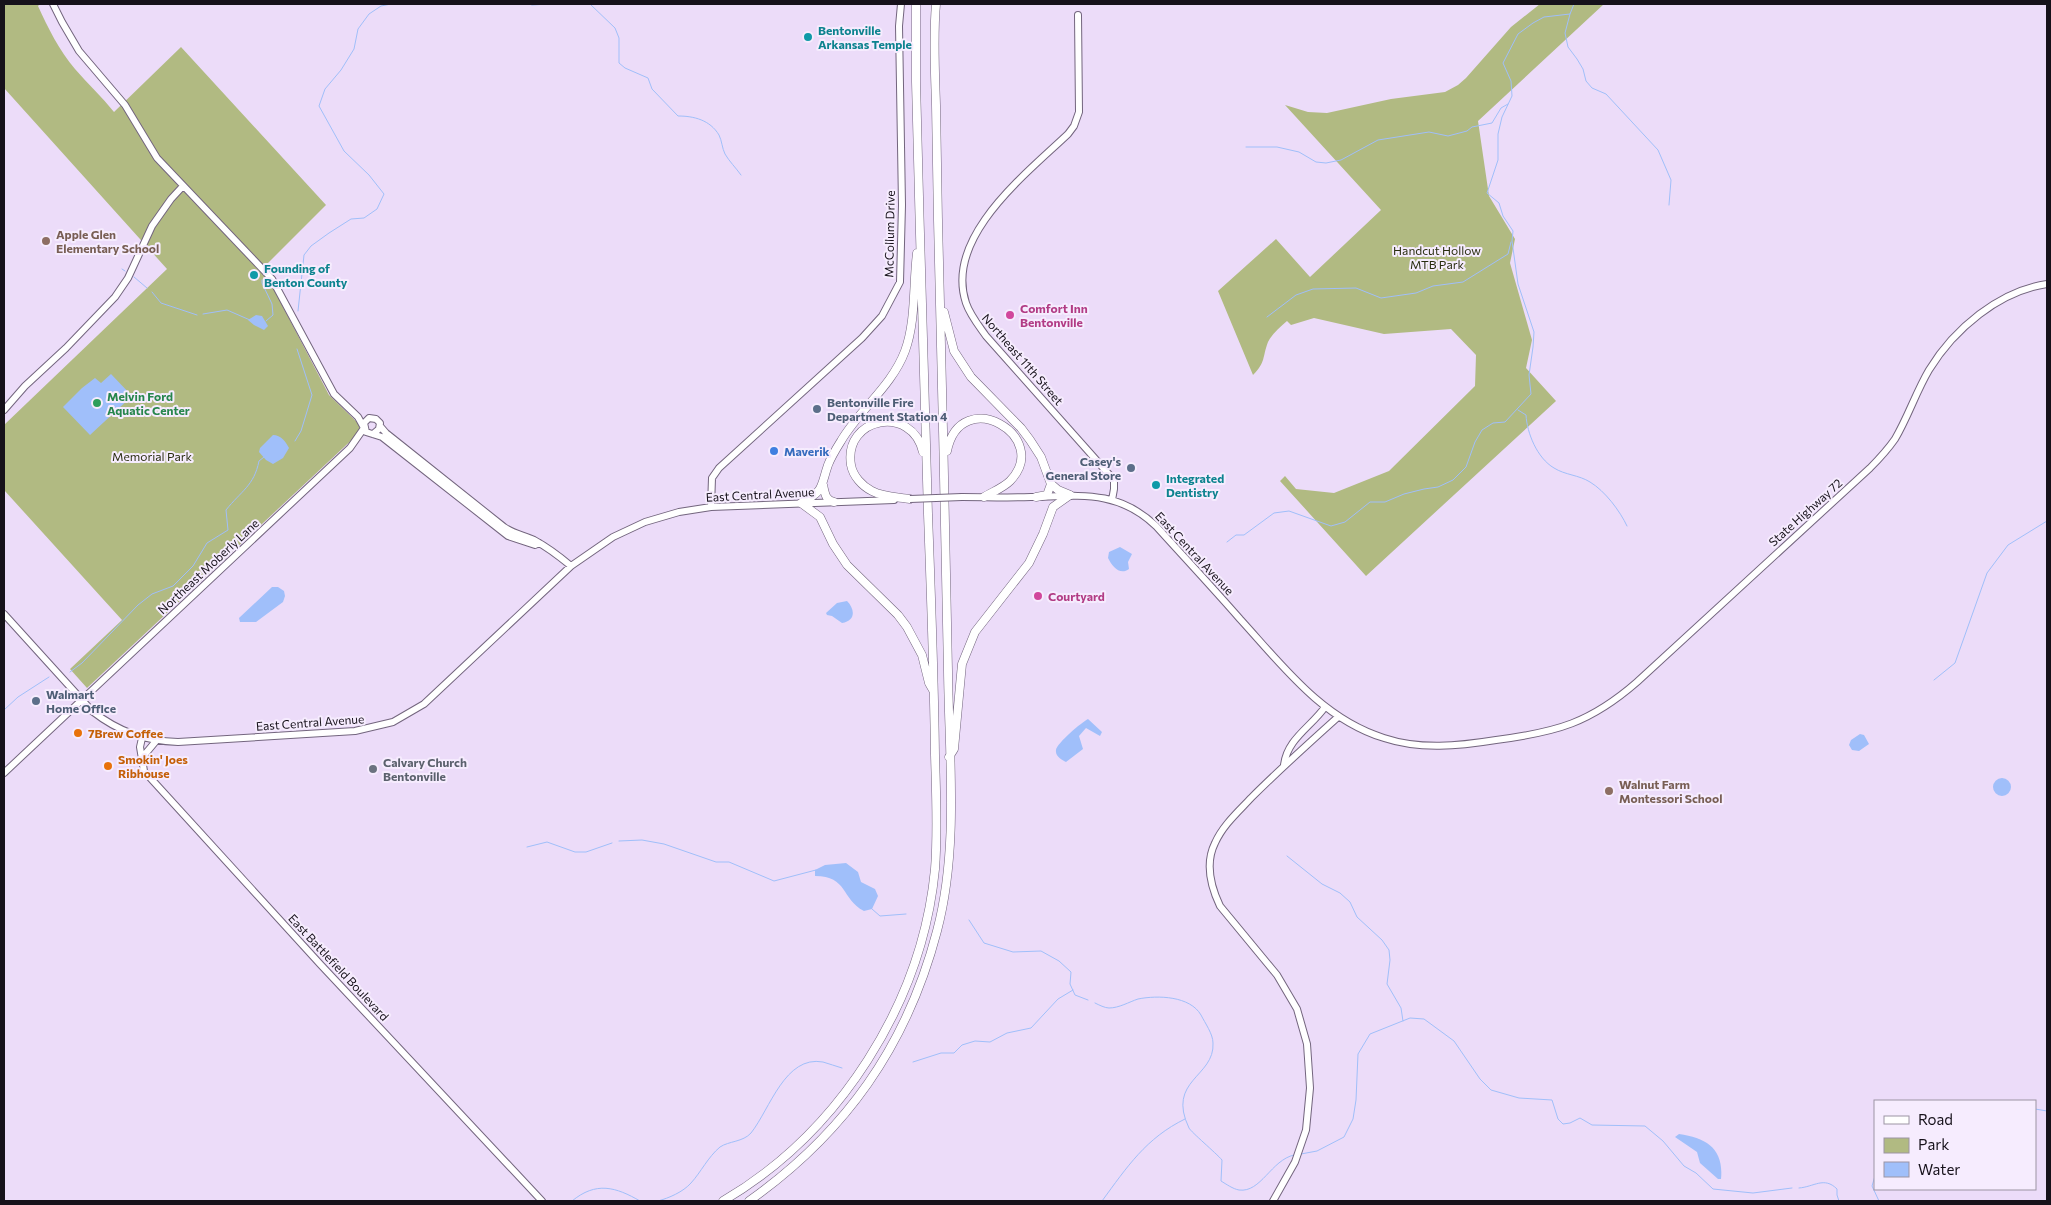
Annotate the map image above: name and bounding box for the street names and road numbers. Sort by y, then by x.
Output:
street label: McCollum Drive [881,190,897,278]
street label: Northeast 11th Street [980,311,1066,408]
street label: State Highway 72 [1765,475,1845,549]
street label: East Central Avenue [705,484,815,504]
street label: East Central Avenue [1153,508,1237,598]
street label: Northeast Moberly Lane [155,516,261,616]
street label: East Central Avenue [255,711,365,733]
street label: East Battlefield Boulevard [286,911,392,1023]

